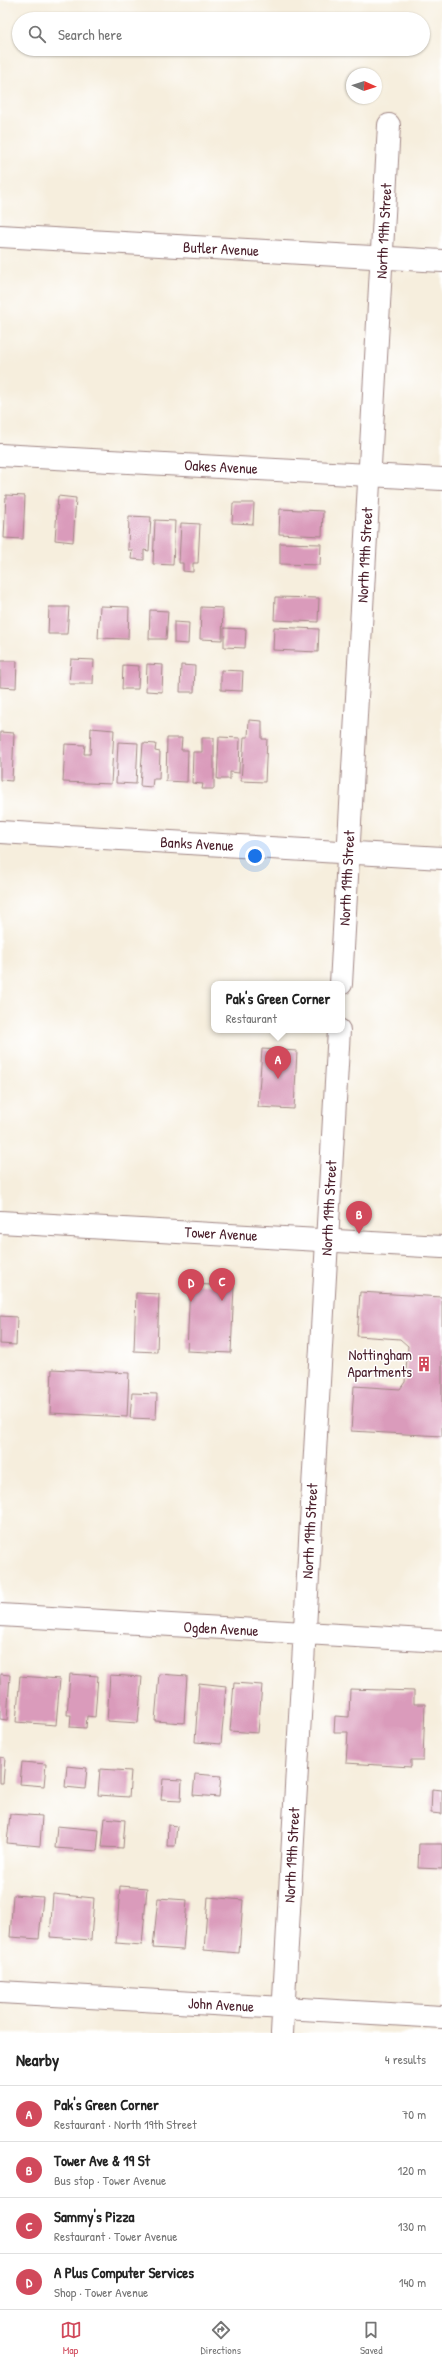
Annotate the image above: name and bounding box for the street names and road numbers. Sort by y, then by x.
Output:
street label: North 19th Street [371,182,397,279]
street label: Butler Avenue [183,236,260,261]
street label: Oakes Avenue [184,454,258,479]
street label: North 19th Street [352,506,378,603]
street label: North 19th Street [334,829,360,926]
street label: Banks Avenue [160,831,234,856]
street label: North 19th Street [316,1159,342,1256]
street label: Tower Avenue [184,1221,258,1246]
street label: North 19th Street [297,1482,323,1579]
street label: Ogden Avenue [183,1616,259,1641]
street label: North 19th Street [279,1806,305,1903]
street label: John Avenue [187,1992,255,2017]

